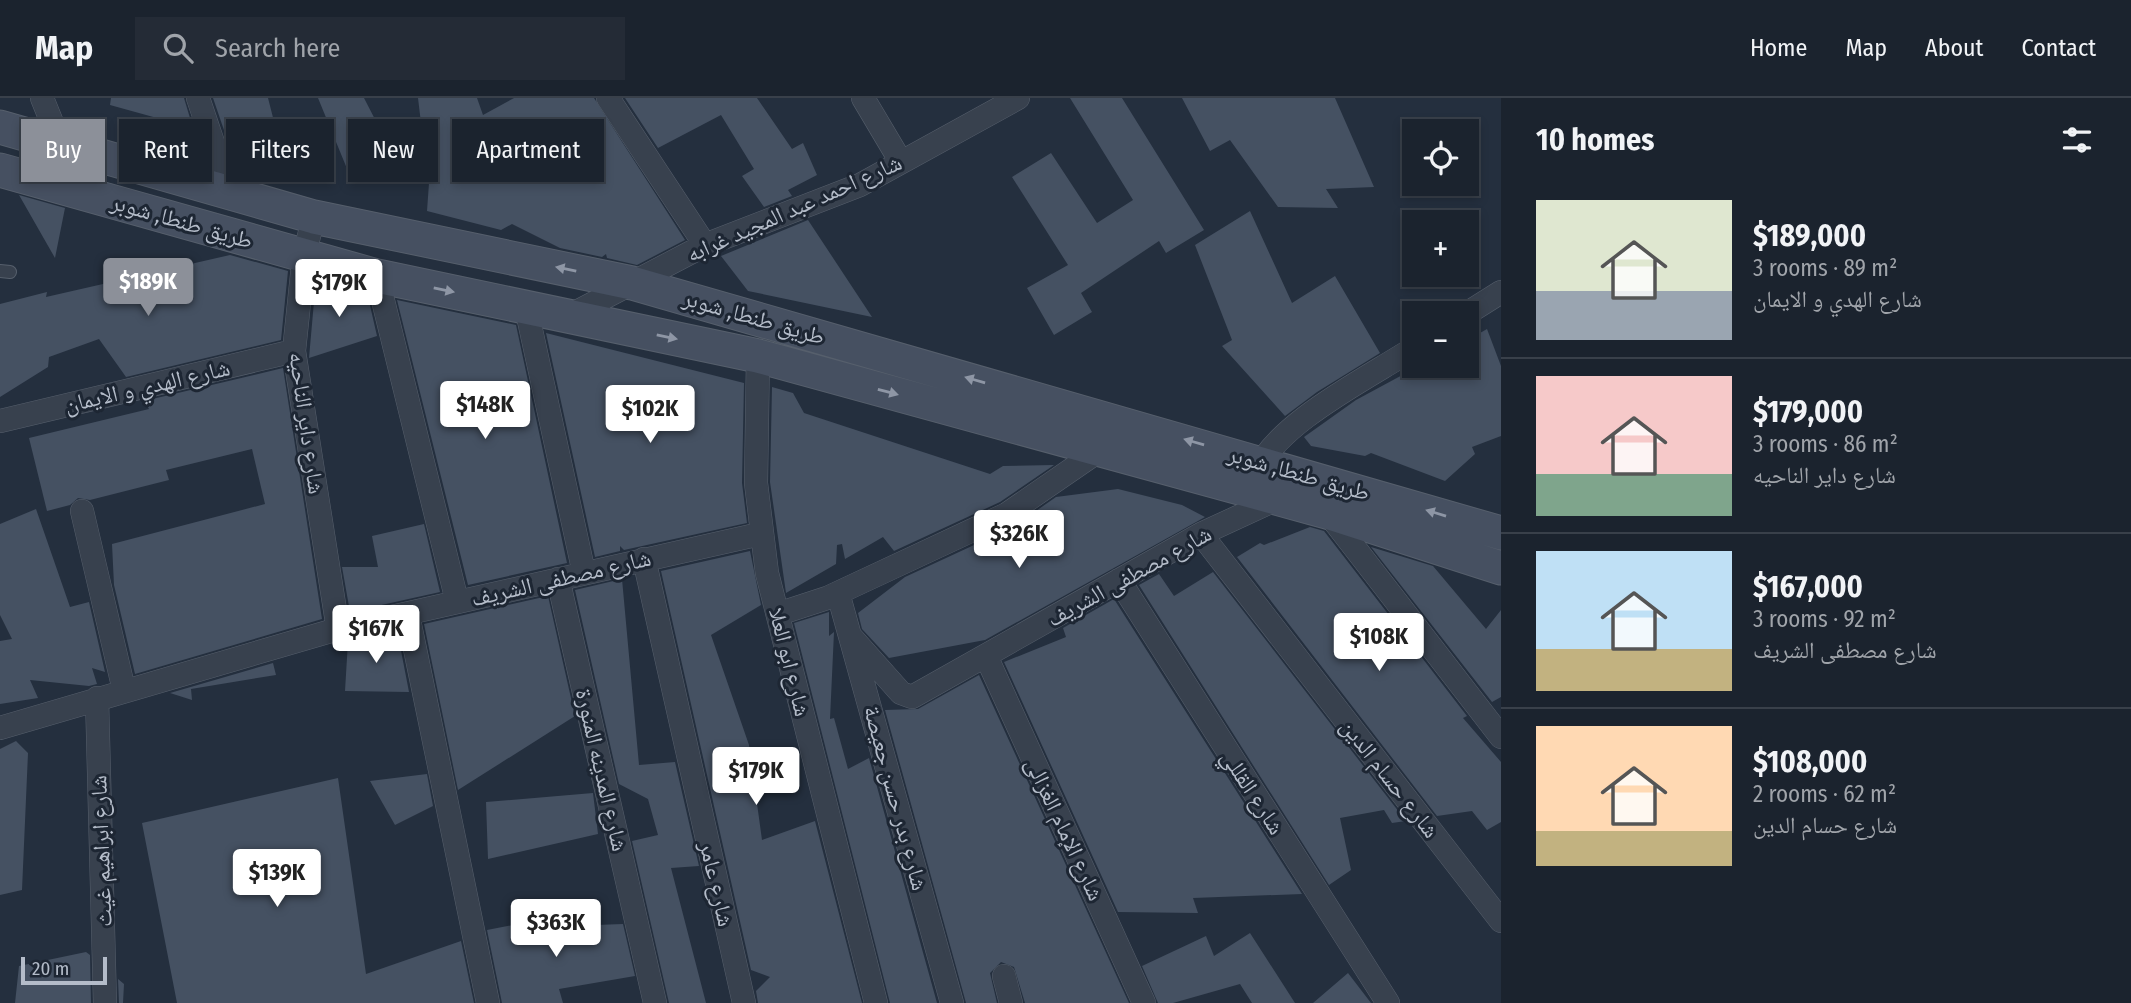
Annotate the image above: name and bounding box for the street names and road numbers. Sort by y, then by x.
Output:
street label: شارع احمد عبد المجيد غرابه [682,148,906,269]
street label: طريق طنطا, شوبر [107,187,256,255]
street label: طريق طنطا, شوبر [679,283,828,351]
street label: شارع داير الناحيه [282,350,331,496]
street label: شارع الهدي و الايمان [62,353,234,423]
street label: طريق طنطا, شوبر [1224,439,1373,507]
street label: شارع مصطفى الشريف [1042,519,1217,634]
street label: شارع مصطفى الشريف [468,544,654,613]
street label: شارع ابو العلا [762,605,817,719]
street label: شارع المدينه المنورة [569,686,634,854]
street label: شارع بدر حسن جعيصة [857,703,934,894]
street label: شارع حسام الدين [1333,713,1445,845]
street label: شارع القللي [1211,744,1291,842]
street label: شارع الإمام الغزالى [1018,753,1110,906]
street label: شارع ابراهيم غيث [84,775,120,927]
street label: شارع عامر [692,838,740,929]

